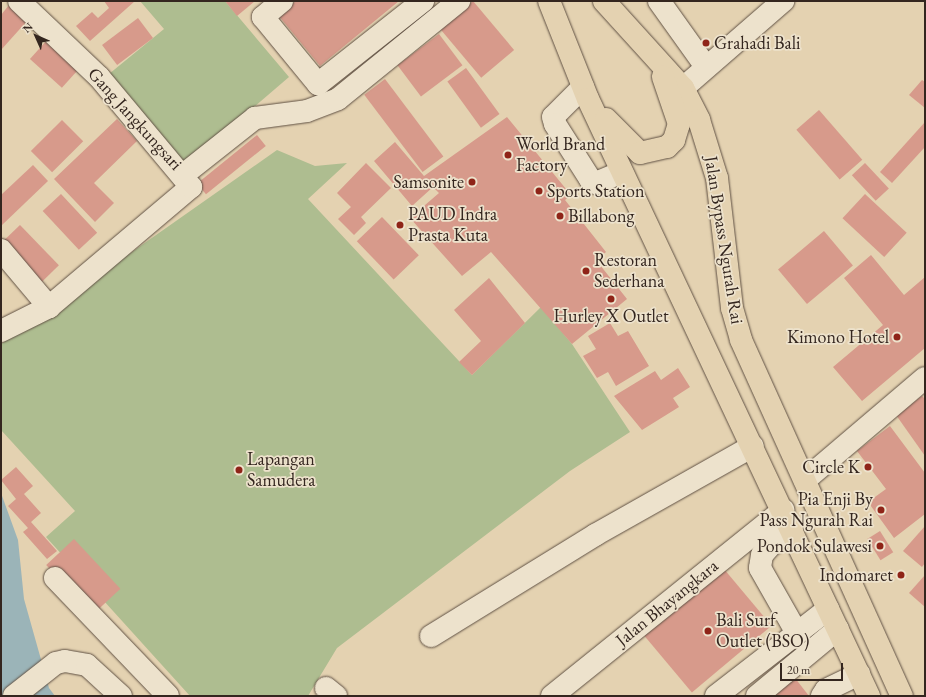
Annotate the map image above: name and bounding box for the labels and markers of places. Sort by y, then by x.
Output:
place label: Grahadi Bali [714,32,800,54]
marker: Grahadi Bali [701,38,711,48]
place label: World Brand Factory [516,134,605,176]
marker: World Brand Factory [503,150,513,160]
place label: Samsonite [393,171,464,193]
marker: Samsonite [467,177,477,187]
place label: Sports Station [547,180,644,202]
marker: Sports Station [534,186,544,196]
place label: PAUD Indra Prasta Kuta [408,204,497,246]
place label: Billabong [568,205,634,227]
marker: Billabong [555,211,565,221]
marker: PAUD Indra Prasta Kuta [395,220,405,230]
place label: Restoran Sederhana [594,250,664,292]
marker: Restoran Sederhana [581,266,591,276]
marker: Hurley X Outlet [606,294,616,304]
place label: Hurley X Outlet [553,305,669,327]
place label: Kimono Hotel [787,326,889,348]
marker: Kimono Hotel [892,332,902,342]
place label: Lapangan Samudera [247,449,315,492]
place label: Circle K [802,456,860,478]
marker: Circle K [863,462,873,472]
marker: Lapangan Samudera [234,465,244,475]
place label: Pia Enji By Pass Ngurah Rai [759,489,873,532]
marker: Pia Enji By Pass Ngurah Rai [876,505,886,515]
place label: Pondok Sulawesi [757,535,872,557]
marker: Pondok Sulawesi [875,541,885,551]
place label: Indomaret [819,564,893,586]
marker: Indomaret [896,570,906,580]
place label: Bali Surf Outlet (BSO) [716,610,809,652]
marker: Bali Surf Outlet (BSO) [703,626,713,636]

